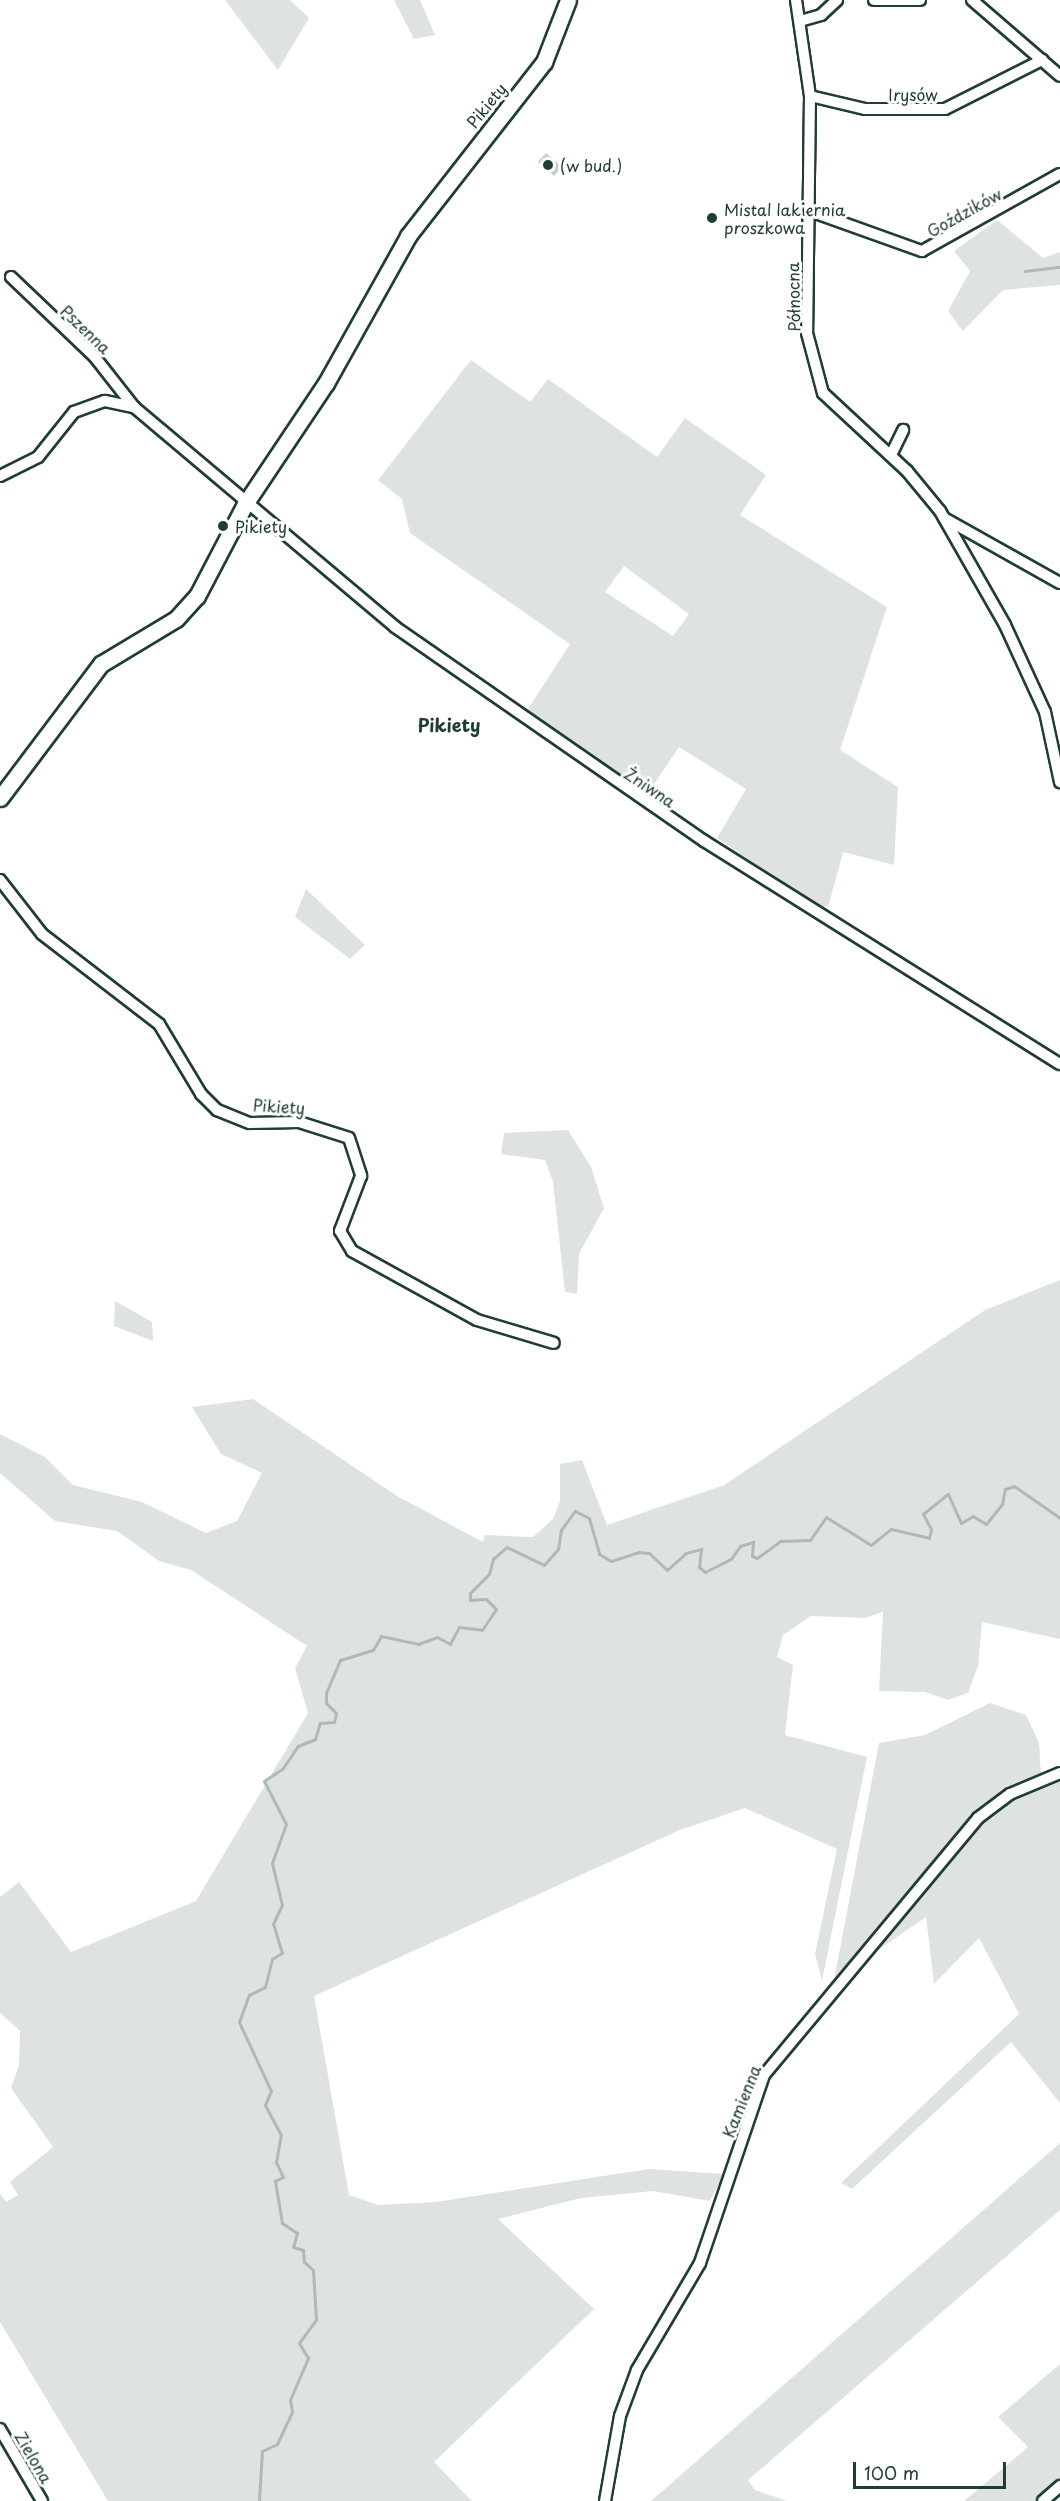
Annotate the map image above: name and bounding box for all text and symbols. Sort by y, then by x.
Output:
street label: Pikiety [462,79,510,131]
street label: Irysów [888,84,938,104]
place label: (w bud.) [560,155,622,175]
marker: (w bud.) [541,158,555,172]
street label: Goździków [923,184,1005,240]
place label: Mistal lakiernia proszkowa [724,199,846,237]
marker: Mistal lakiernia proszkowa [705,211,719,225]
street label: Północna [783,262,803,332]
street label: Pszenna [57,301,115,357]
place label: Pikiety [235,516,287,536]
marker: Pikiety [216,519,230,533]
district label: Pikiety [418,714,480,736]
street label: Żniwna [621,763,679,811]
street label: Pikiety [252,1095,306,1117]
street label: Kamienna [718,2062,764,2140]
street label: Zielona [12,2428,56,2486]
scale bar [856,2450,1009,2488]
text: 100 m [864,2459,919,2486]

